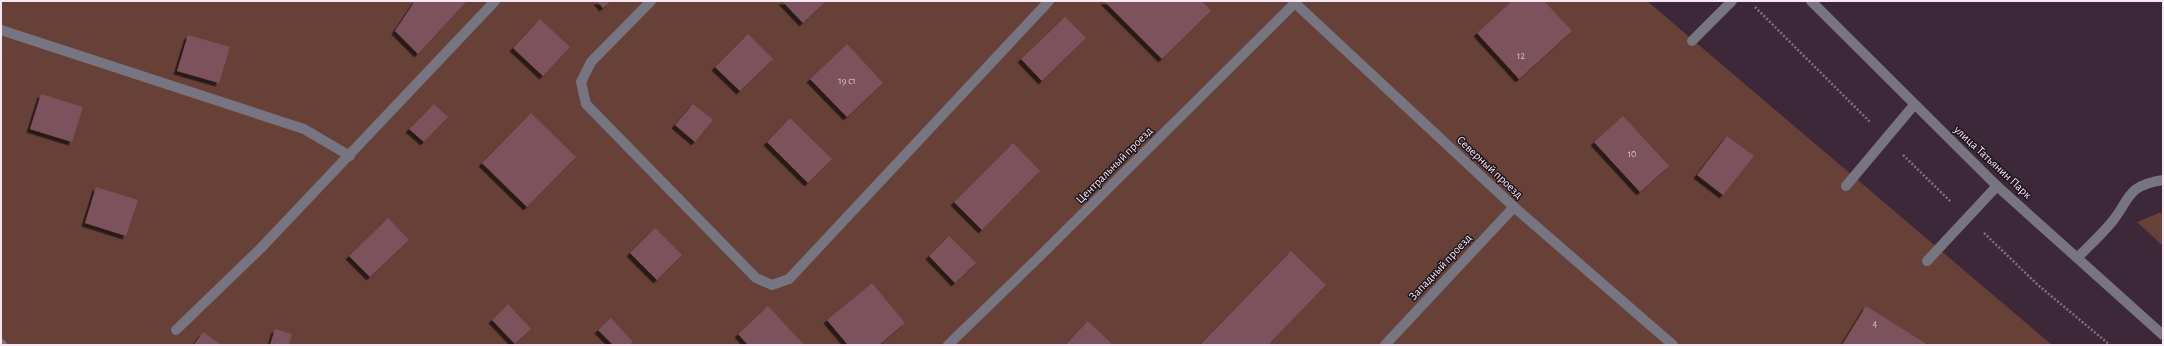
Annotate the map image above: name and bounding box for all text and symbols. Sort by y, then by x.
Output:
house number: 12 [1517,51,1525,61]
house number: 19 с1 [838,76,856,86]
street label: улица Татьянин Парк [1951,122,2034,202]
street label: Центральный проезд [1073,124,1155,206]
street label: Северный проезд [1455,133,1525,201]
house number: 10 [1628,149,1636,159]
street label: Западный проезд [1406,232,1474,302]
house number: 4 [1873,319,1878,329]

